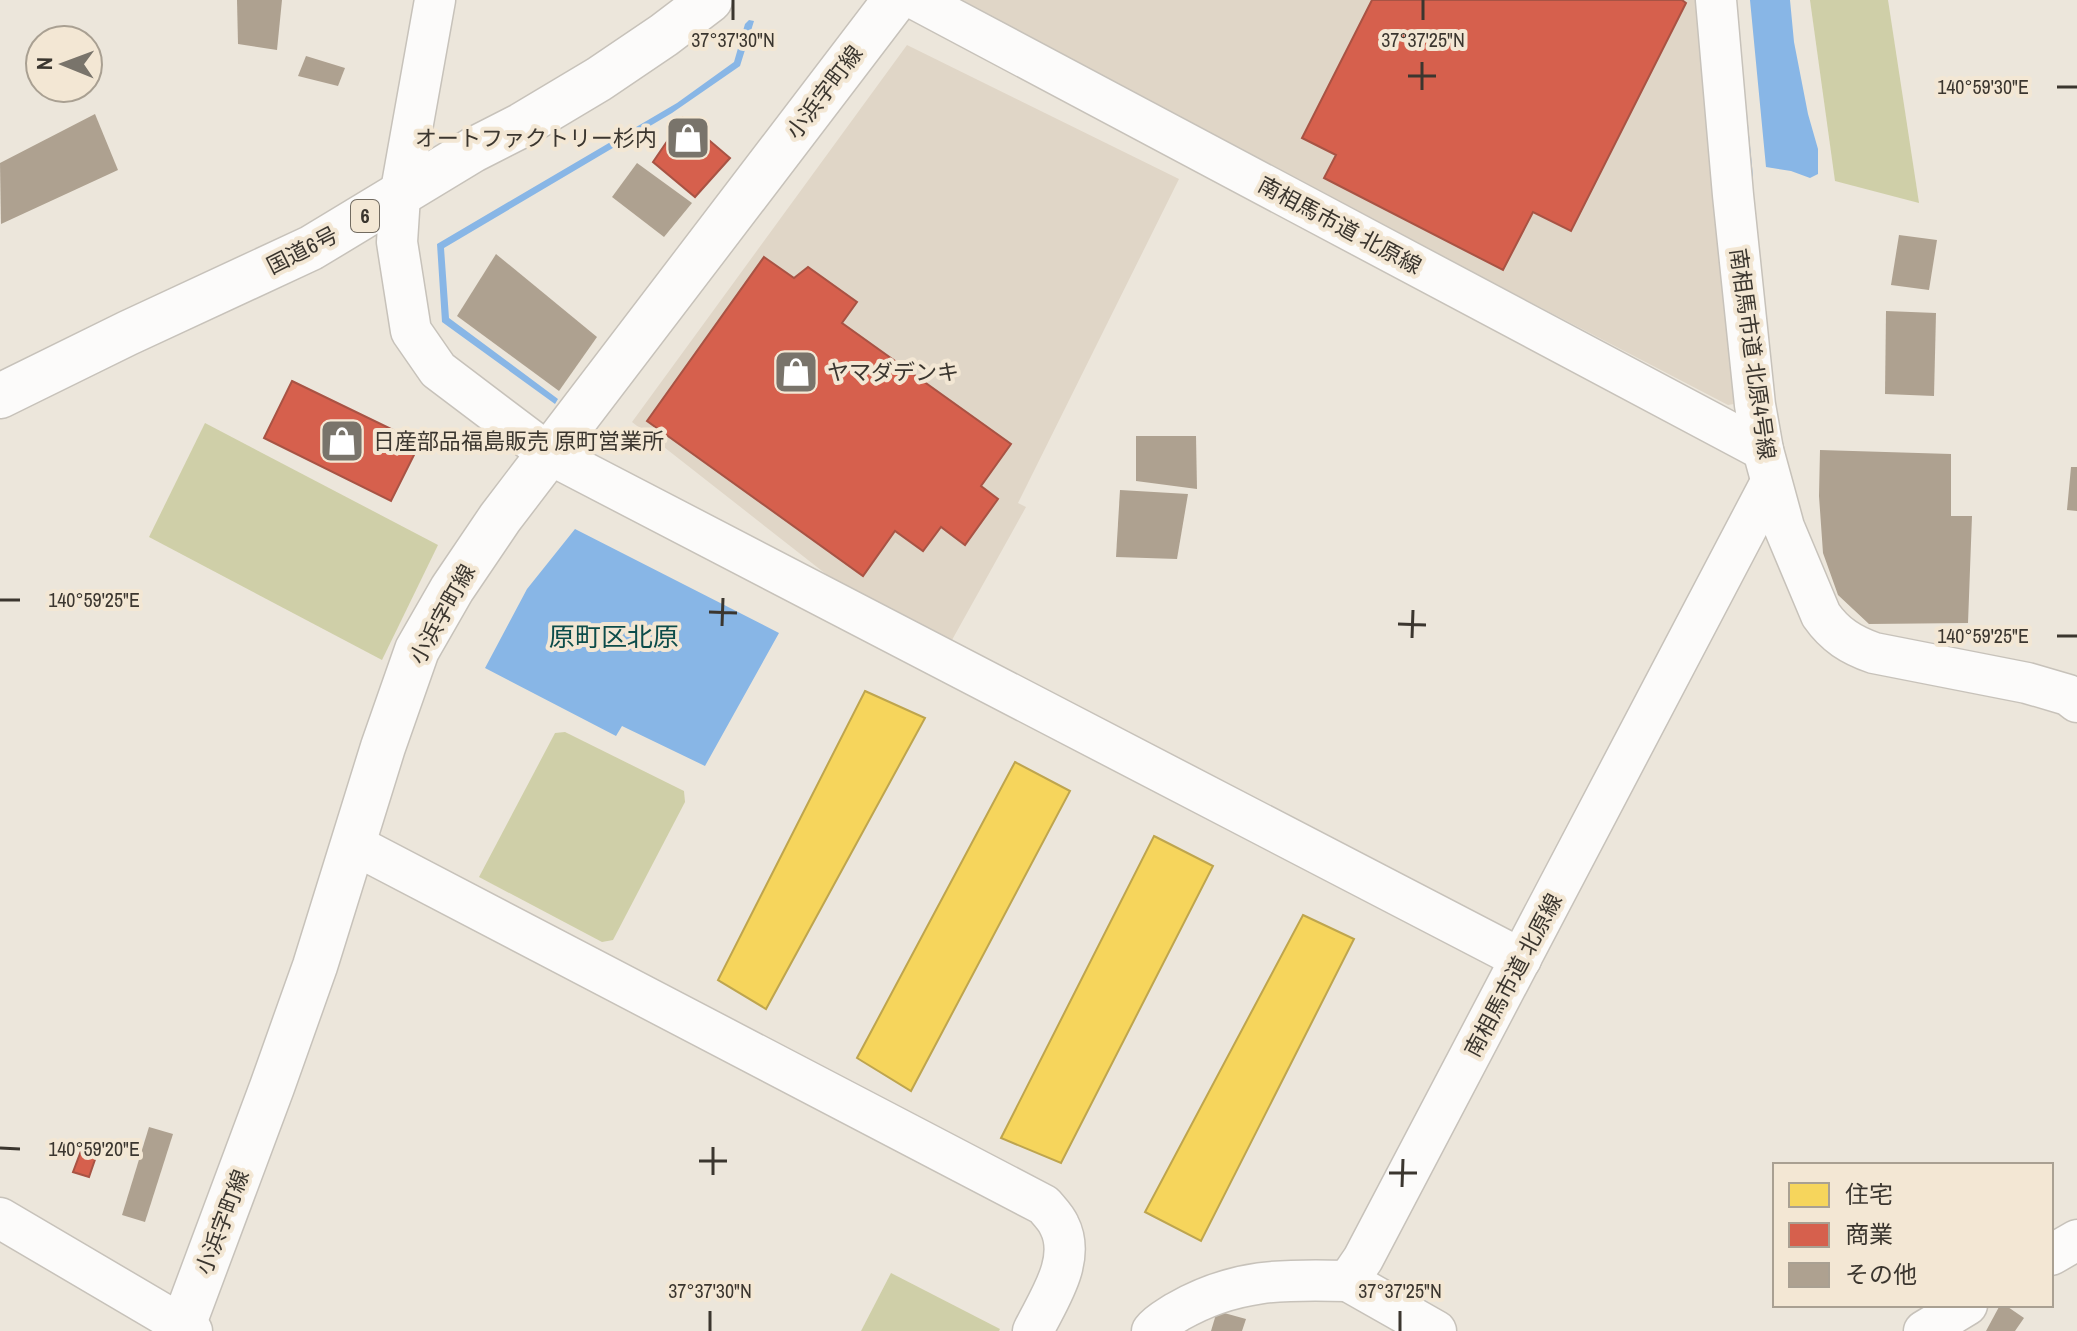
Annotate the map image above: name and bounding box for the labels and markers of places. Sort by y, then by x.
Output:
shop icon: オートファクトリー杉内 [664,114,712,162]
place label: オートファクトリー杉内 [415,123,657,153]
shop icon: ヤマダデンキ [772,348,820,396]
place label: ヤマダデンキ [827,357,959,387]
shop icon: 日産部品福島販売 原町営業所 [318,417,366,465]
place label: 日産部品福島販売 原町営業所 [373,426,664,456]

